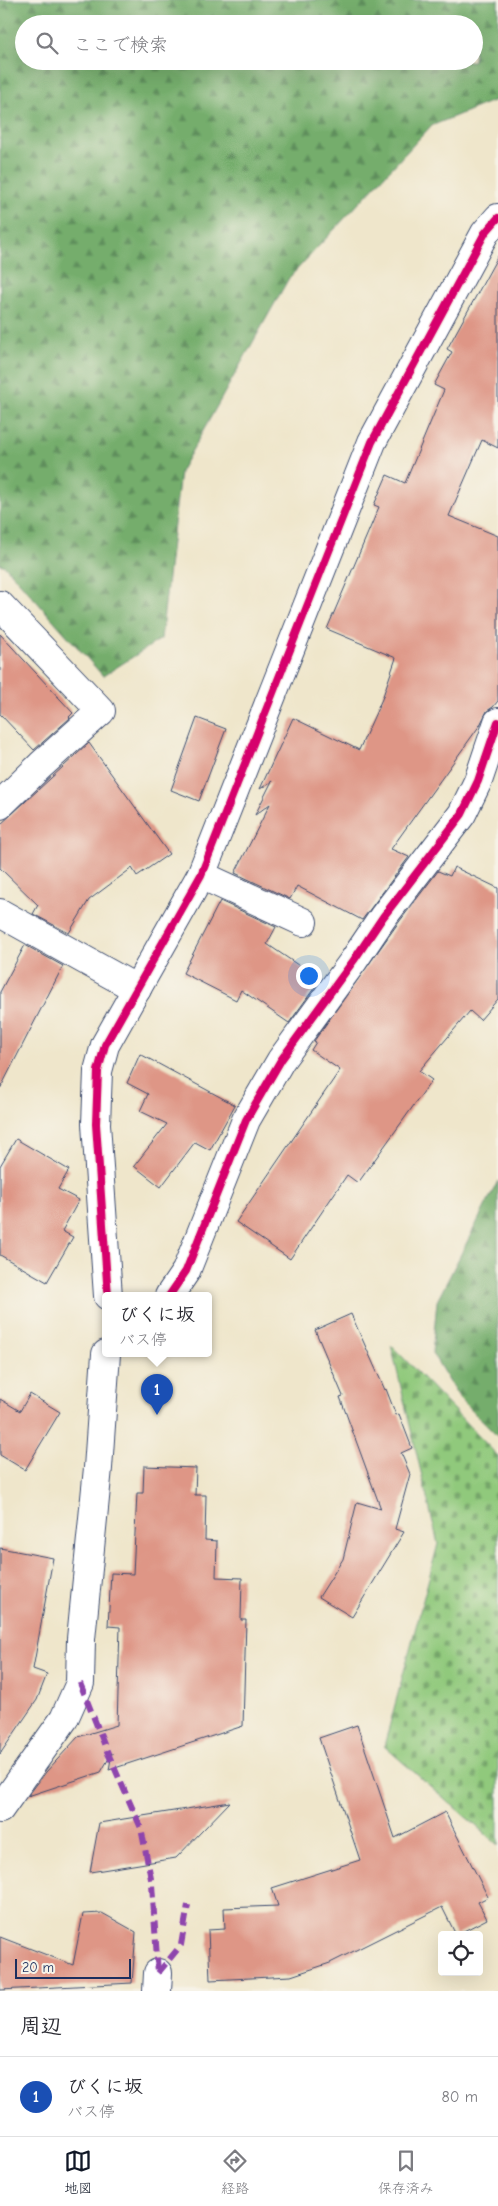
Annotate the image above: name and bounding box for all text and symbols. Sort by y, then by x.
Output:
search box [15,15,483,70]
icon: search [33,29,61,57]
text: ここで検索 [73,34,168,56]
your location [296,963,322,989]
popup [102,1292,212,1357]
text: びくに坂 [119,1304,195,1326]
text: バス停 [119,1331,167,1349]
pin: 1 [141,1374,173,1415]
map controls [438,1931,483,1976]
button: locate [438,1931,483,1976]
scale bar [15,1956,131,1979]
text: 20 m [22,1959,54,1976]
text: 周辺 [20,2014,62,2038]
text: びくに坂 [67,2076,143,2098]
text: 1 [33,2088,39,2106]
text: 80 m [441,2088,478,2106]
text: バス停 [67,2103,115,2121]
tab: 地図 [64,2147,92,2197]
tab: 経路 [221,2147,249,2197]
tab: 保存済み [378,2147,434,2197]

